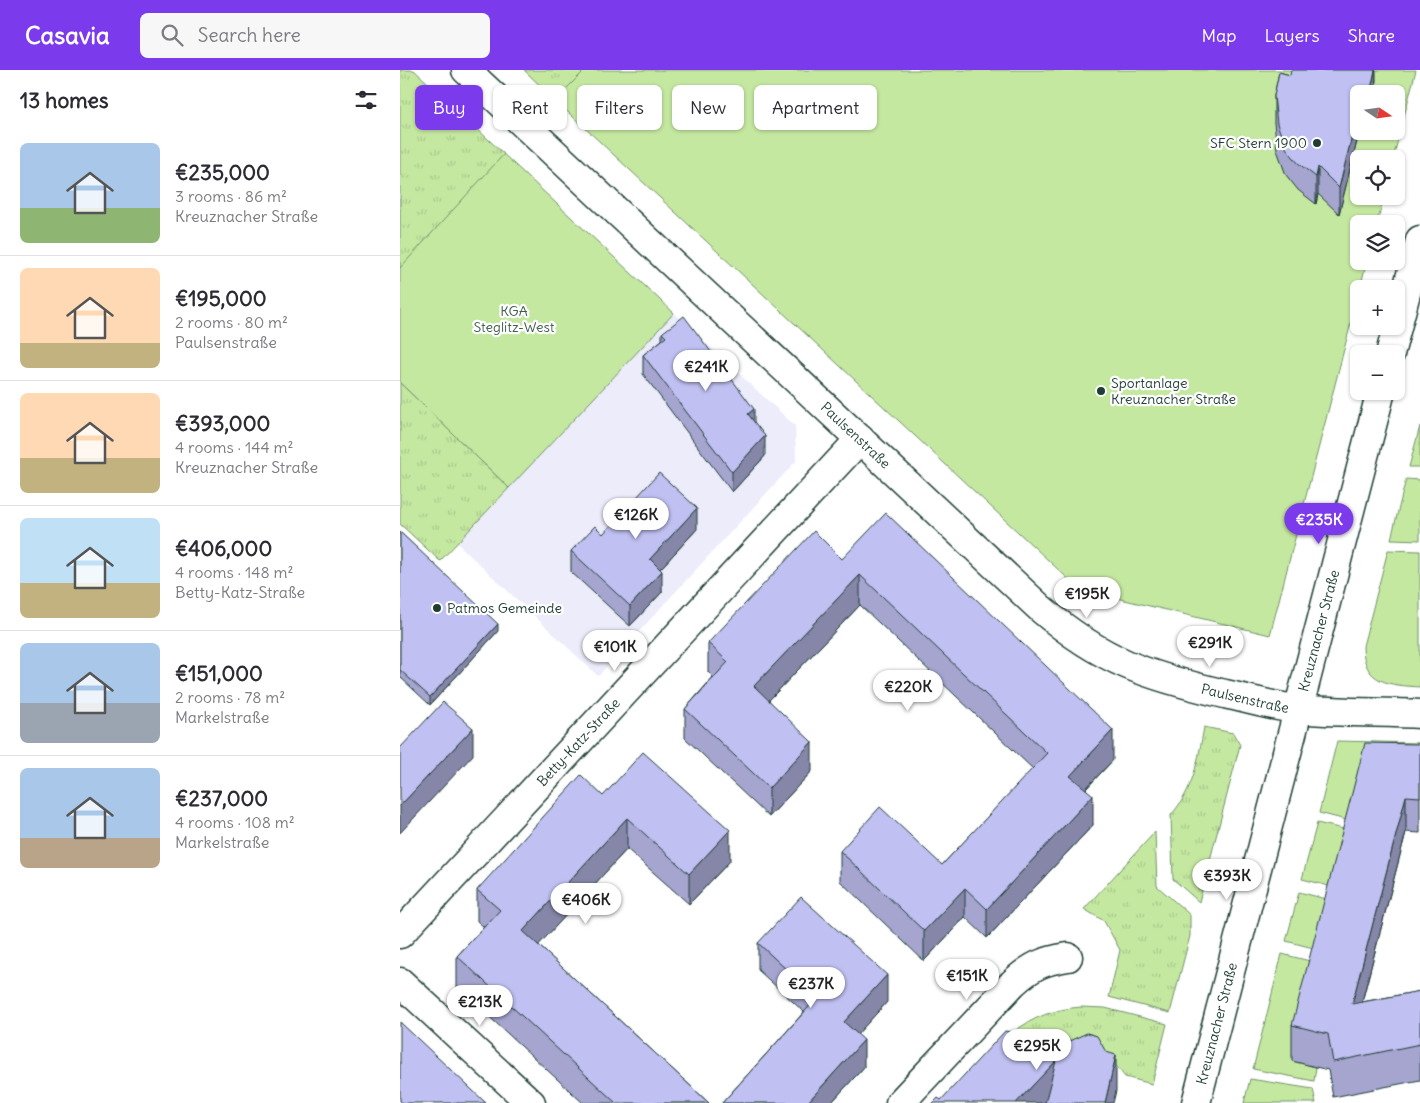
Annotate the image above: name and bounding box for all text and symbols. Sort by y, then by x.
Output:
search box [140,13,490,58]
text: Casavia [25,20,110,50]
icon: search [158,21,186,49]
text: Search here [198,23,301,47]
text: Map [1201,24,1236,47]
text: Layers [1264,24,1320,47]
text: Share [1348,24,1395,47]
chip: Buy [415,85,483,130]
chip: Rent [493,85,567,130]
chip: Filters [577,85,662,130]
chip: New [672,85,744,130]
chip: Apartment [754,85,877,130]
north arrow [1350,85,1405,140]
map controls [1350,85,1405,400]
icon: filters [352,86,380,114]
text: 13 homes [20,87,108,114]
place label: SFC Stern 1900 [1210,134,1307,152]
marker: SFC Stern 1900 [1311,137,1323,149]
button: locate [1350,150,1405,205]
text: €235,000 [175,159,270,186]
icon: home [60,163,120,223]
text: 3 rooms · 86 m² [175,186,287,206]
text: Kreuznacher Straße [175,206,318,226]
button: layers [1350,215,1405,270]
button: + [1350,280,1405,335]
text: €195,000 [175,285,267,312]
icon: home [60,288,120,348]
park label: KGA Steglitz-West [473,302,555,336]
text: 2 rooms · 80 m² [175,312,288,332]
text: Paulsenstraße [175,332,277,352]
button: − [1350,345,1405,400]
pin: €241K [671,350,741,392]
text: €241K [684,356,728,376]
place label: Sportanlage Kreuznacher Straße [1111,374,1236,408]
marker: Sportanlage Kreuznacher Straße [1095,385,1107,397]
street label: Paulsenstraße [817,398,894,472]
text: €393,000 [175,410,270,437]
icon: home [60,413,120,473]
text: 4 rooms · 144 m² [175,437,294,457]
text: Kreuznacher Straße [175,457,318,477]
pin: €126K [601,498,671,540]
pin: €235K [1284,502,1354,545]
text: €126K [614,504,658,524]
text: €235K [1295,509,1343,529]
text: €406,000 [175,535,272,562]
icon: home [60,538,120,598]
text: 4 rooms · 148 m² [175,562,294,582]
street label: Kreuznacher Straße [1294,568,1343,694]
pin: €195K [1052,576,1122,619]
text: Betty-Katz-Straße [175,582,305,602]
text: €195K [1065,583,1109,603]
place label: Patmos Gemeinde [447,599,562,617]
marker: Patmos Gemeinde [431,602,443,614]
pin: €291K [1175,626,1245,668]
pin: €101K [580,630,650,672]
text: €291K [1188,632,1232,652]
text: €101K [593,636,637,656]
text: €151,000 [175,660,263,687]
icon: home [60,663,120,723]
pin: €220K [873,670,943,712]
text: €220K [884,676,932,696]
street label: Paulsenstraße [1199,680,1290,717]
text: 2 rooms · 78 m² [175,687,285,707]
street label: Betty-Katz-Straße [533,694,624,790]
text: Markelstraße [175,707,269,727]
text: €237,000 [175,785,268,812]
icon: home [60,788,120,848]
text: 4 rooms · 108 m² [175,812,295,832]
text: Markelstraße [175,832,269,852]
pin: €393K [1192,858,1262,901]
text: €393K [1203,865,1251,885]
pin: €406K [551,882,621,925]
text: €406K [561,889,611,909]
pin: €151K [932,958,1002,1001]
street label: Kreuznacher Straße [1192,961,1241,1087]
text: €151K [946,965,988,985]
pin: €237K [776,966,846,1009]
text: €237K [788,973,834,993]
pin: €213K [445,984,515,1027]
text: €213K [458,991,502,1011]
pin: €295K [1002,1028,1072,1071]
text: €295K [1013,1035,1061,1055]

